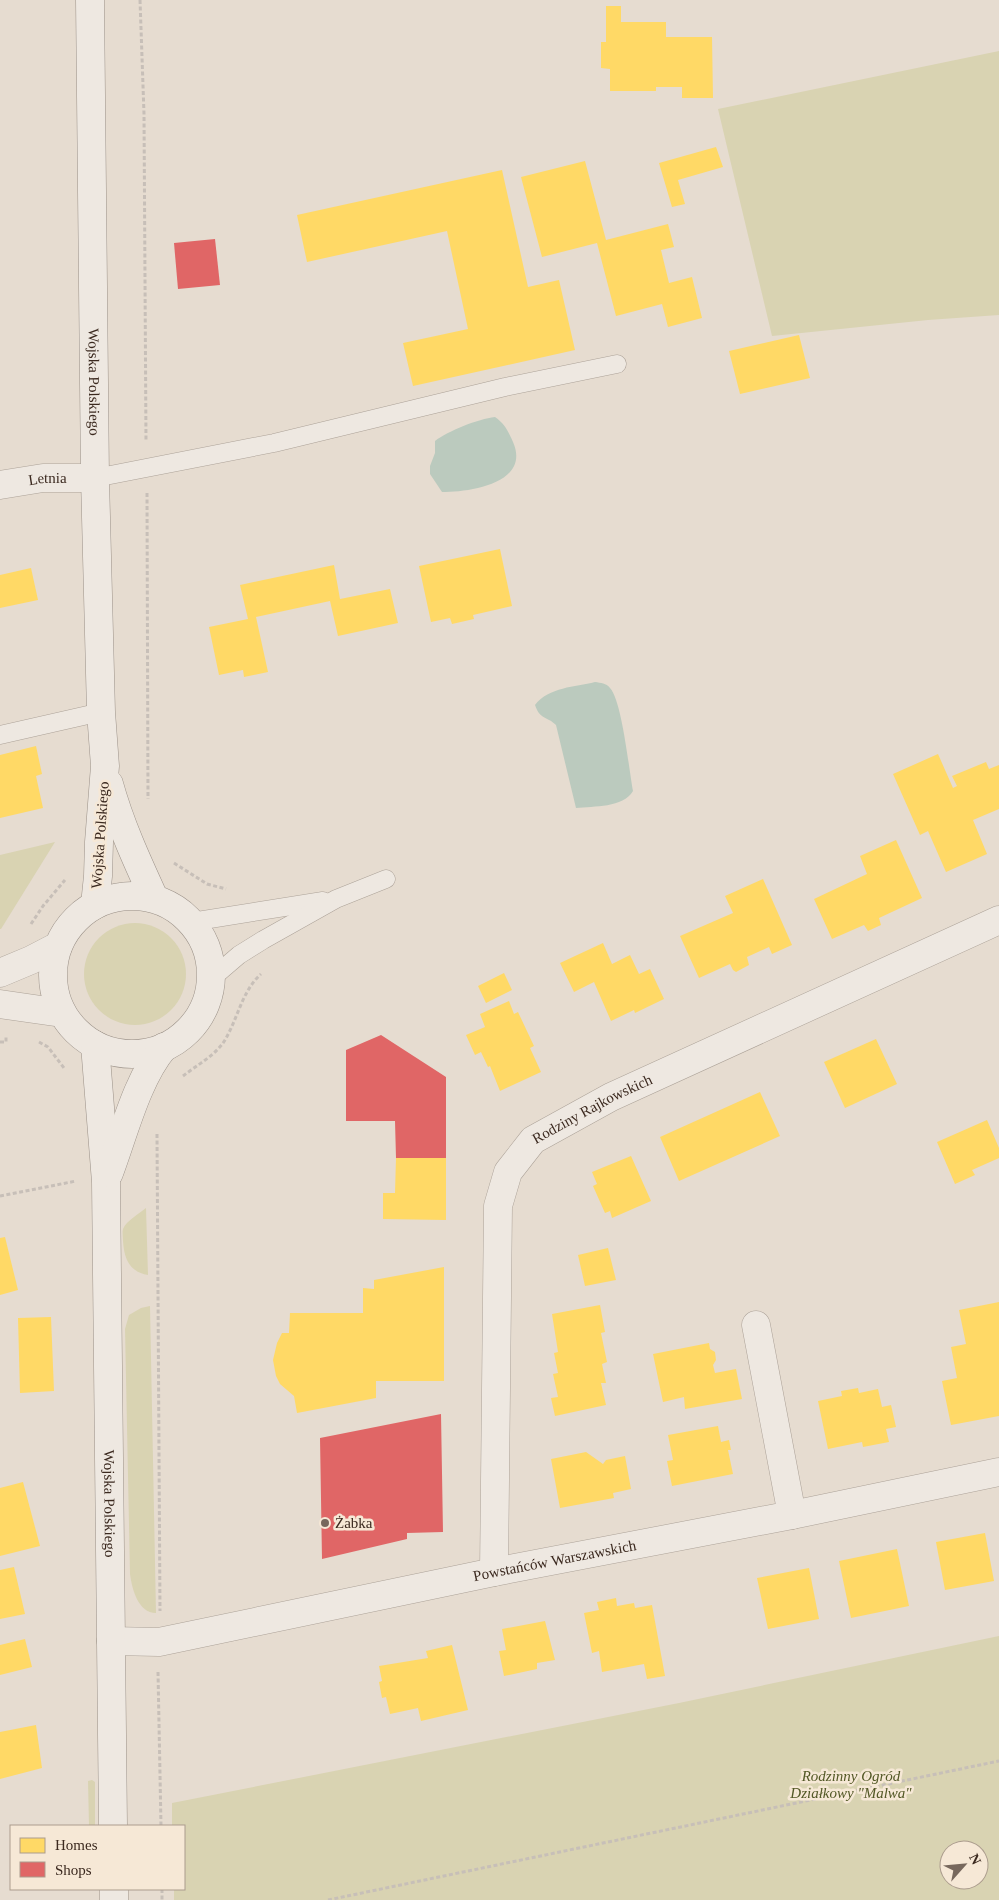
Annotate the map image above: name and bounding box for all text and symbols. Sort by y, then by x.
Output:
street label: Wojska Polskiego [85,328,103,436]
street label: Letnia [27,470,67,488]
street label: Wojska Polskiego [88,781,112,889]
street label: Rodziny Rajkowskich [530,1071,655,1147]
street label: Wojska Polskiego [101,1450,118,1557]
place label: Żabka [335,1515,373,1531]
marker: Żabka [319,1517,331,1529]
street label: Powstańców Warszawskich [472,1537,638,1584]
park label: Rodzinny Ogród Działkowy "Malwa" [789,1768,912,1801]
legend [10,1825,185,1890]
text: Homes [55,1837,98,1853]
north arrow [939,1840,989,1890]
text: N [966,1851,984,1867]
text: Shops [55,1862,92,1878]

